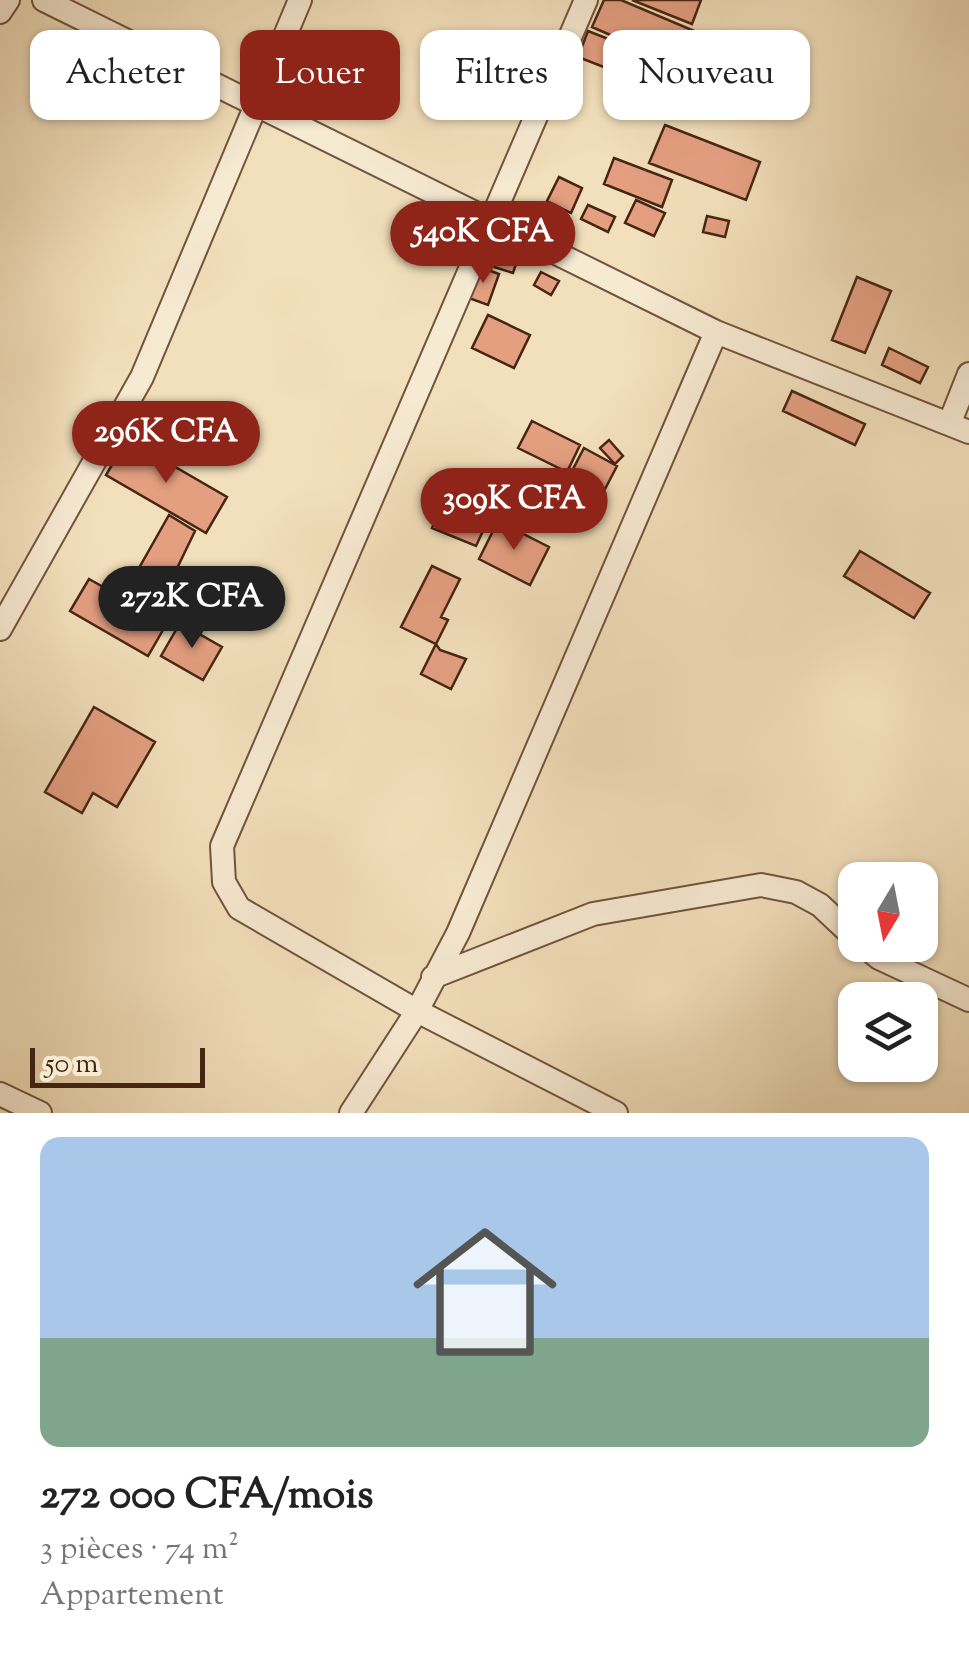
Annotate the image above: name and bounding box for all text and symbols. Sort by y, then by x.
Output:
chip: Acheter [30,30,220,120]
chip: Louer [240,30,400,120]
chip: Filtres [420,30,583,120]
chip: Nouveau [603,30,810,120]
pin: 540K CFA [380,201,586,286]
text: 540K CFA [412,210,554,256]
pin: 296K CFA [63,401,269,486]
text: 296K CFA [94,410,238,456]
pin: 309K CFA [411,468,617,553]
text: 309K CFA [443,477,585,523]
pin: 272K CFA [89,566,295,651]
text: 272K CFA [120,575,264,621]
north arrow [838,862,938,962]
map controls [838,862,938,1082]
button: layers [838,982,938,1082]
scale bar [30,1043,205,1088]
text: 50 m [45,1045,99,1085]
icon: home [395,1202,575,1382]
text: 272 000 CFA/mois [40,1467,374,1527]
text: 3 pièces · 74 m² [40,1527,239,1573]
text: Appartement [40,1573,224,1619]

